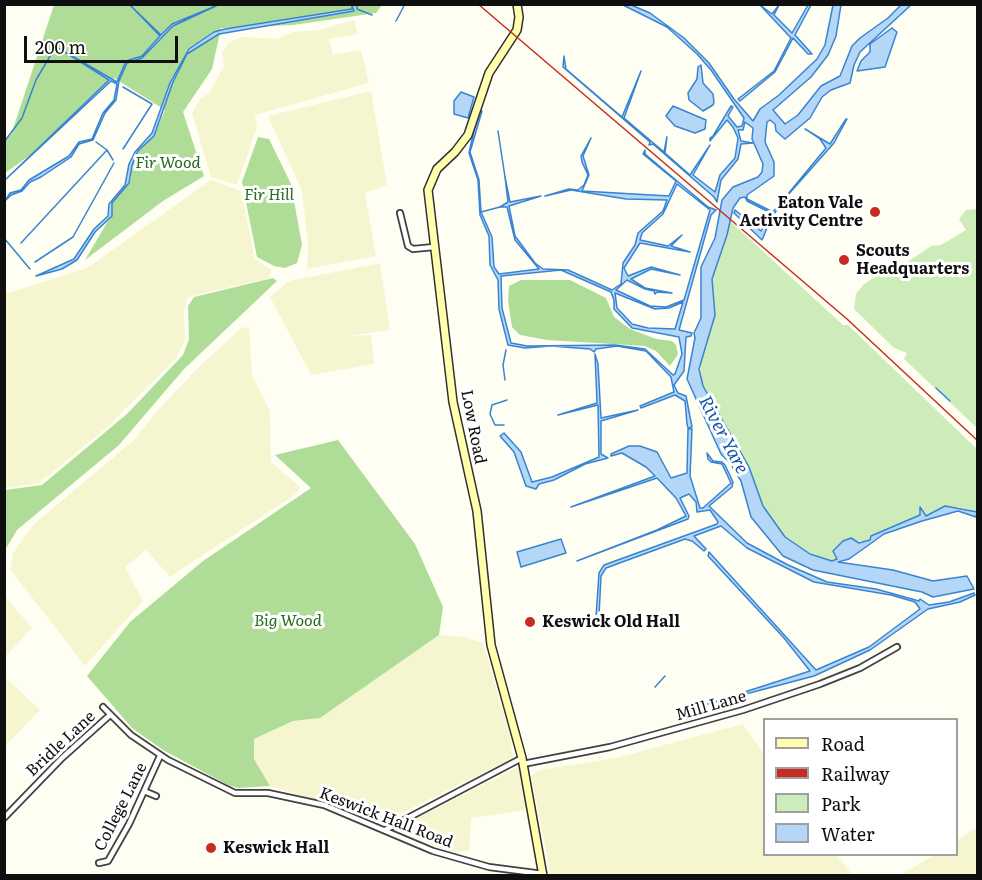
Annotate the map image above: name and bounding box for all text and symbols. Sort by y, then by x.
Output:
scale bar [27,24,182,62]
text: 200 m [35,33,86,60]
park label: Fir Wood [135,153,201,173]
park label: Fir Hill [244,185,294,205]
place label: Eaton Vale Activity Centre [739,193,863,231]
marker: Eaton Vale Activity Centre [868,205,882,219]
place label: Scouts Headquarters [856,241,969,279]
marker: Scouts Headquarters [837,253,851,267]
street label: Low Road [456,388,490,466]
water label: River Yare [694,392,752,478]
park label: Big Wood [254,611,322,631]
place label: Keswick Old Hall [542,612,680,632]
marker: Keswick Old Hall [523,615,537,629]
street label: Mill Lane [673,687,749,725]
street label: Bridle Lane [22,707,100,781]
legend [763,718,958,856]
text: Road [821,730,865,757]
street label: College Lane [90,760,152,854]
text: Railway [821,760,890,787]
street label: Keswick Hall Road [316,784,456,852]
text: Park [821,790,860,817]
text: Water [821,820,874,847]
place label: Keswick Hall [223,838,329,858]
marker: Keswick Hall [204,841,218,855]

